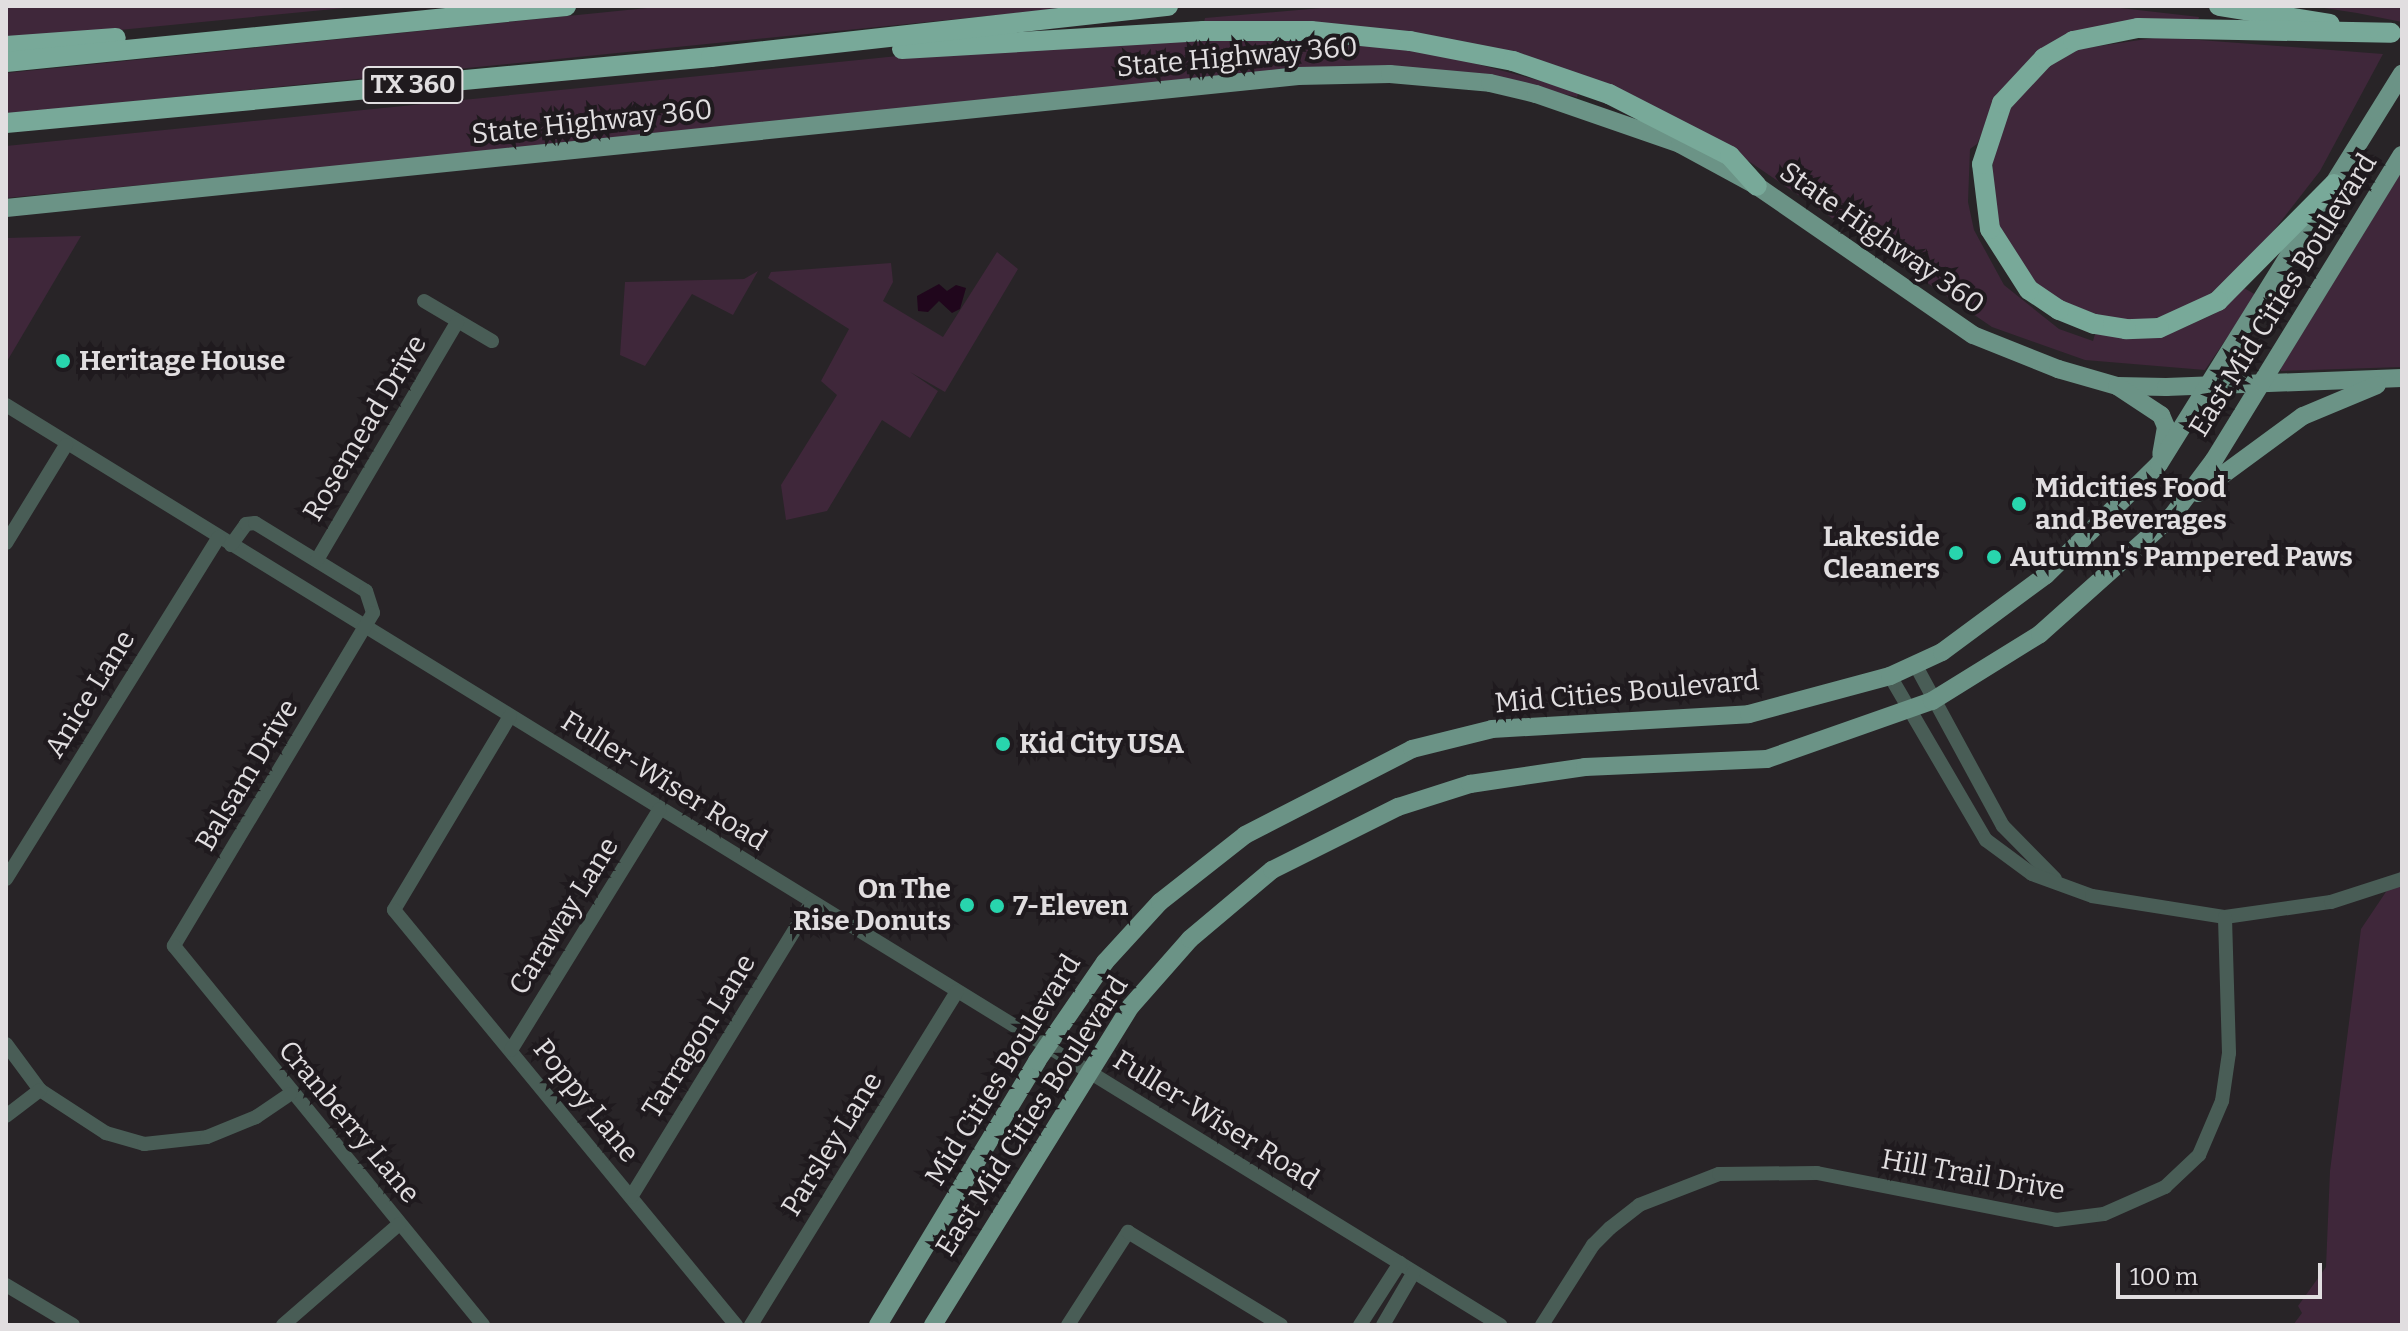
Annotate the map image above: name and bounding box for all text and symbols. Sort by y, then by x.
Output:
street label: State Highway 360 [1115,30,1359,84]
road number: TX 360 [361,63,465,107]
street label: State Highway 360 [470,93,714,151]
street label: East Mid Cities Boulevard [2182,147,2384,443]
street label: State Highway 360 [1773,155,1991,321]
street label: Rosemead Drive [296,329,434,527]
place label: Heritage House [79,344,285,378]
marker: Heritage House [54,352,72,370]
place label: Midcities Food and Beverages [2035,471,2227,537]
marker: Midcities Food and Beverages [2010,495,2028,513]
place label: Lakeside Cleaners [1823,520,1940,586]
place label: Autumn's Pampered Paws [2010,540,2353,574]
marker: Lakeside Cleaners [1947,544,1965,562]
marker: Autumn's Pampered Paws [1985,548,2003,566]
street label: Anice Lane [38,624,142,764]
street label: Mid Cities Boulevard [1493,664,1761,720]
street label: Balsam Drive [189,693,305,857]
street label: Fuller-Wiser Road [555,704,773,858]
place label: Kid City USA [1019,727,1184,761]
marker: Kid City USA [994,735,1012,753]
street label: Caraway Lane [502,831,626,1001]
place label: On The Rise Donuts [793,872,951,938]
place label: 7-Eleven [1013,889,1128,923]
marker: On The Rise Donuts [958,896,976,914]
marker: 7-Eleven [988,897,1006,915]
street label: Tarragon Lane [635,948,763,1124]
street label: Mid Cities Boulevard [918,948,1088,1192]
street label: East Mid Cities Boulevard [929,970,1135,1262]
street label: Poppy Lane [526,1033,646,1169]
street label: Cranberry Lane [271,1034,427,1210]
street label: Fuller-Wiser Road [1107,1043,1325,1197]
street label: Parsley Lane [774,1066,890,1222]
street label: Hill Trail Drive [1879,1142,2067,1208]
scale bar [2120,1247,2326,1297]
text: 100 m [2130,1263,2198,1291]

